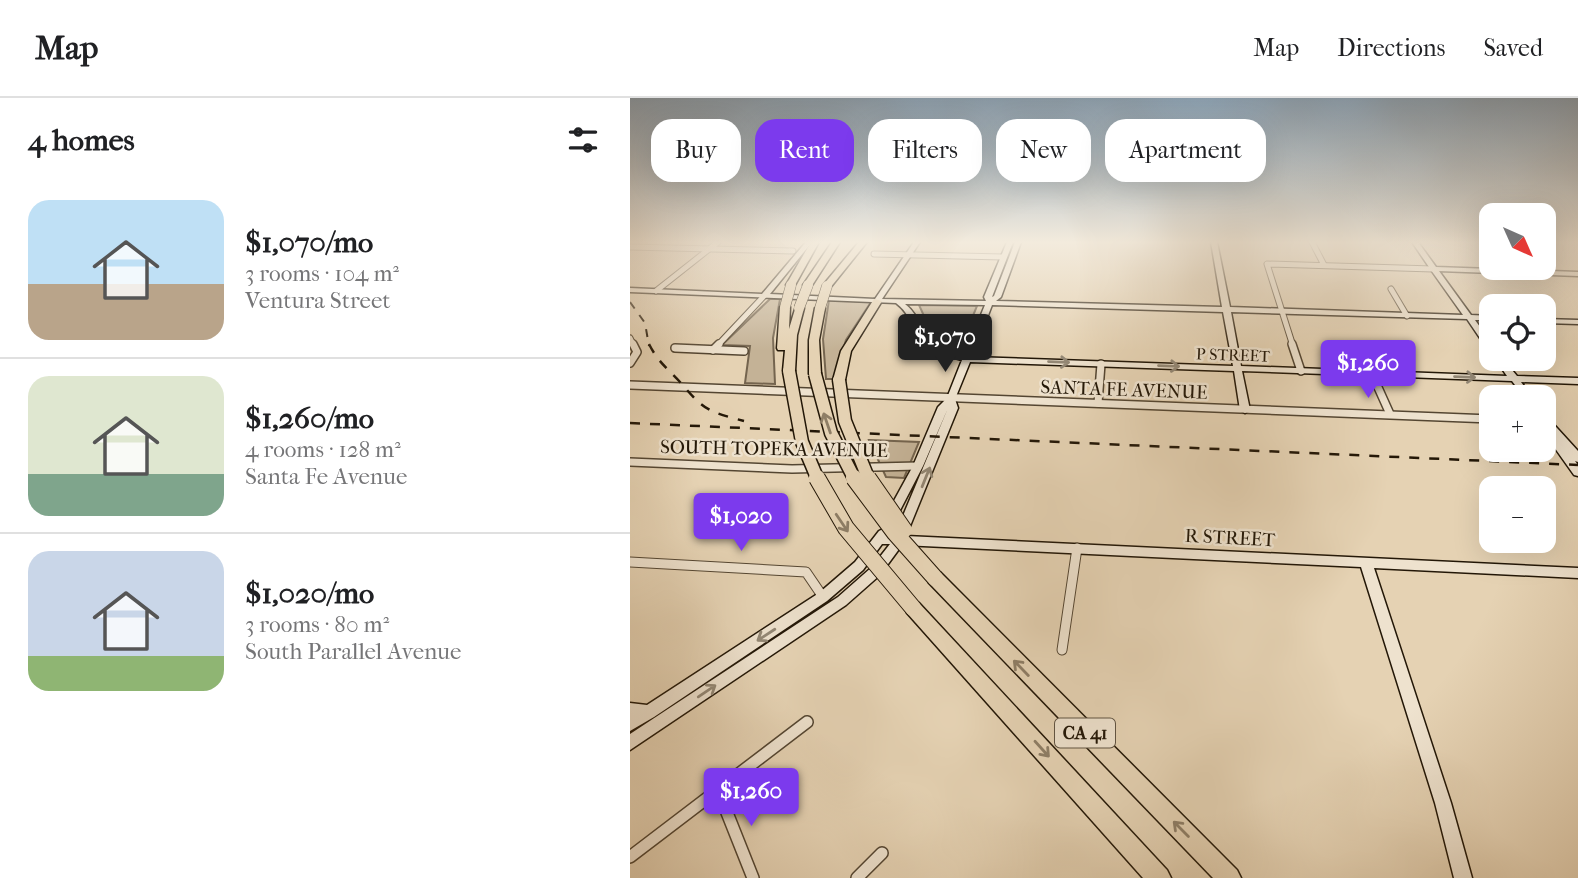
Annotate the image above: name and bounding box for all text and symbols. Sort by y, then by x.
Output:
text: Map [35,29,98,68]
text: Map [1253,34,1299,62]
text: Directions [1337,34,1445,62]
text: Saved [1483,34,1543,62]
chip: Buy [651,119,741,182]
chip: Rent [755,119,854,182]
chip: Filters [868,119,982,182]
chip: New [996,119,1091,182]
chip: Apartment [1105,119,1266,182]
icon: filters [564,121,602,159]
text: 4 homes [28,123,135,158]
north arrow [1479,203,1556,280]
map controls [1479,203,1556,553]
text: $1,070/mo [245,225,373,260]
icon: home [84,228,168,312]
text: 3 rooms · 104 m² [245,260,399,287]
text: Ventura Street [245,287,391,314]
button: locate [1479,294,1556,371]
pin: $1,070 [888,314,1002,374]
text: $1,070 [914,323,976,350]
pin: $1,260 [1311,341,1425,400]
street label: P STREET [1196,344,1271,366]
text: $1,260 [1337,349,1399,376]
one-way arrow [1047,356,1070,369]
one-way arrow [1158,360,1181,373]
one-way arrow [1453,370,1476,384]
street label: SANTA FE AVENUE [1040,376,1208,404]
button: + [1479,385,1556,462]
text: $1,260/mo [245,401,374,436]
icon: home [84,404,168,488]
one-way arrow [820,413,832,435]
text: 4 rooms · 128 m² [245,436,401,463]
street label: SOUTH TOPEKA AVENUE [660,436,889,462]
text: Santa Fe Avenue [245,463,407,490]
one-way arrow [921,467,934,488]
button: − [1479,476,1556,553]
pin: $1,020 [684,494,798,553]
text: $1,020 [710,502,772,529]
one-way arrow [834,513,849,532]
street label: R STREET [1184,525,1276,551]
text: $1,020/mo [245,576,374,611]
icon: home [84,579,168,663]
text: 3 rooms · 80 m² [245,611,389,638]
one-way arrow [757,628,777,642]
text: South Parallel Avenue [245,638,461,665]
one-way arrow [1013,659,1030,676]
one-way arrow [697,684,716,698]
road number: CA 41 [1055,718,1115,748]
one-way arrow [1033,740,1050,757]
pin: $1,260 [694,768,808,828]
text: $1,260 [720,777,782,804]
one-way arrow [1173,821,1190,838]

